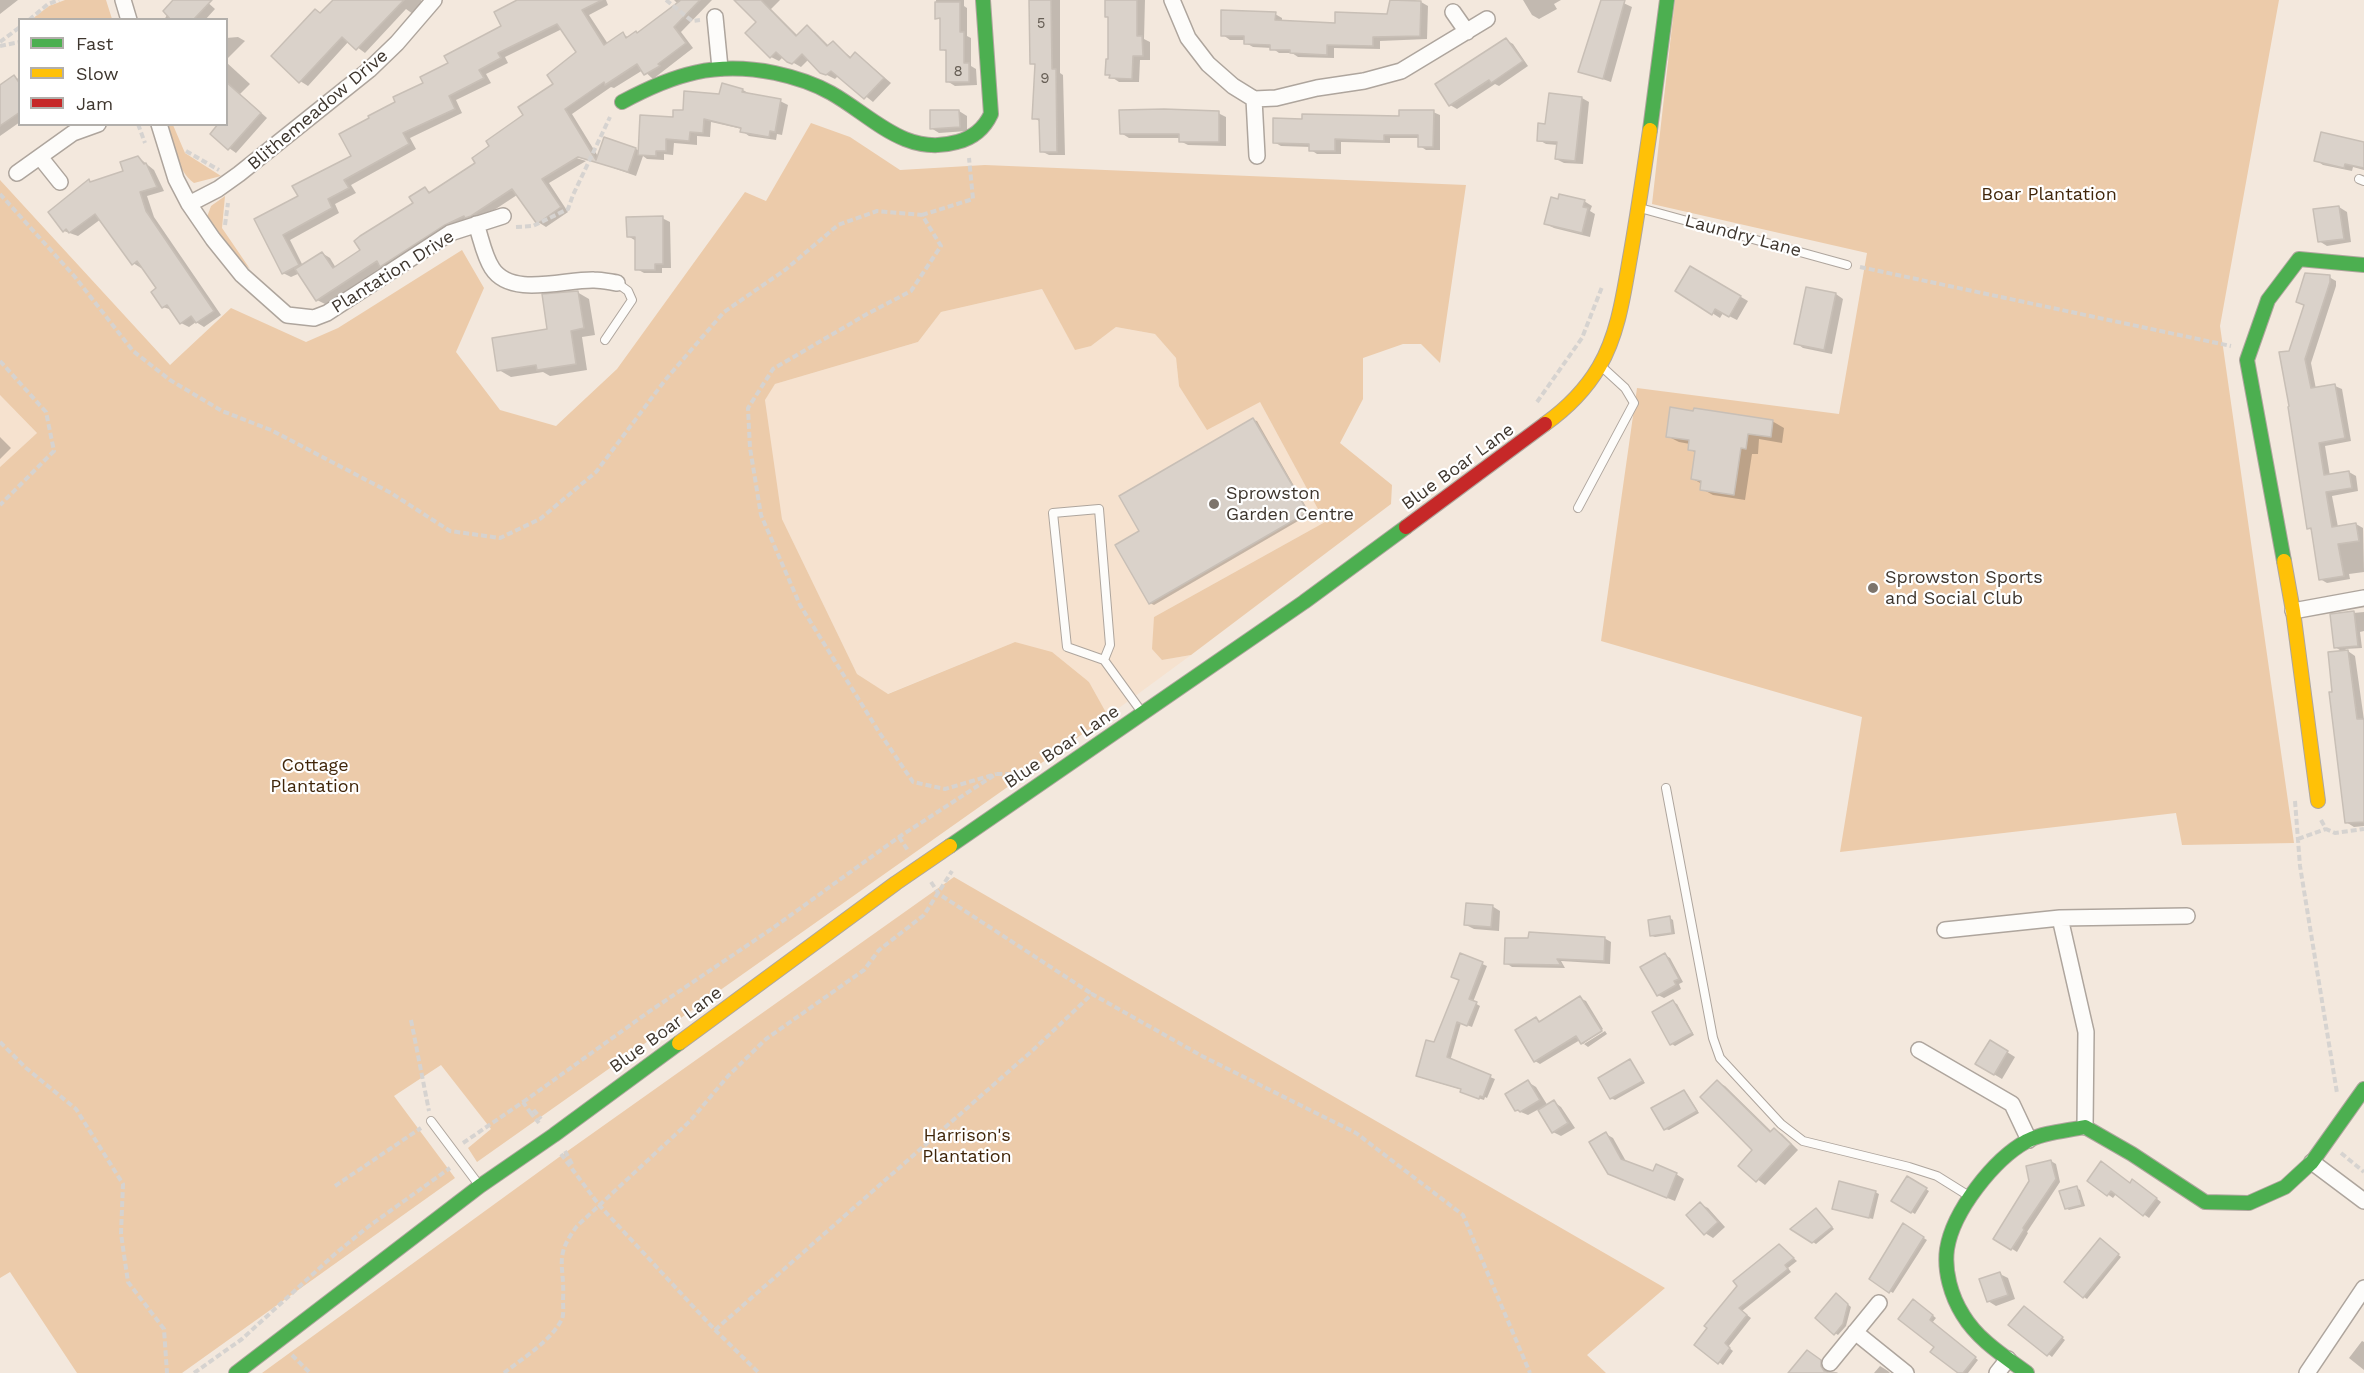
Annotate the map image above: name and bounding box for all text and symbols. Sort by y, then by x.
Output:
house number: 5 [1037,15,1045,33]
legend [18,18,228,126]
text: Fast [76,33,113,54]
street label: Blithemeadow Drive [243,45,393,175]
text: Slow [76,63,119,84]
house number: 8 [953,63,963,81]
house number: 9 [1040,70,1050,88]
text: Jam [76,93,113,114]
park label: Boar Plantation [1981,184,2117,206]
street label: Laundry Lane [1682,210,1804,262]
street label: Plantation Drive [328,226,458,318]
street label: Blue Boar Lane [1398,419,1518,515]
place label: Sprowston Garden Centre [1226,483,1354,526]
marker: Sprowston Garden Centre [1207,497,1221,511]
place label: Sprowston Sports and Social Club [1885,567,2043,610]
marker: Sprowston Sports and Social Club [1866,581,1880,595]
street label: Blue Boar Lane [1001,701,1123,793]
park label: Cottage Plantation [270,755,360,798]
street label: Blue Boar Lane [606,982,726,1078]
park label: Harrison's Plantation [922,1125,1012,1168]

